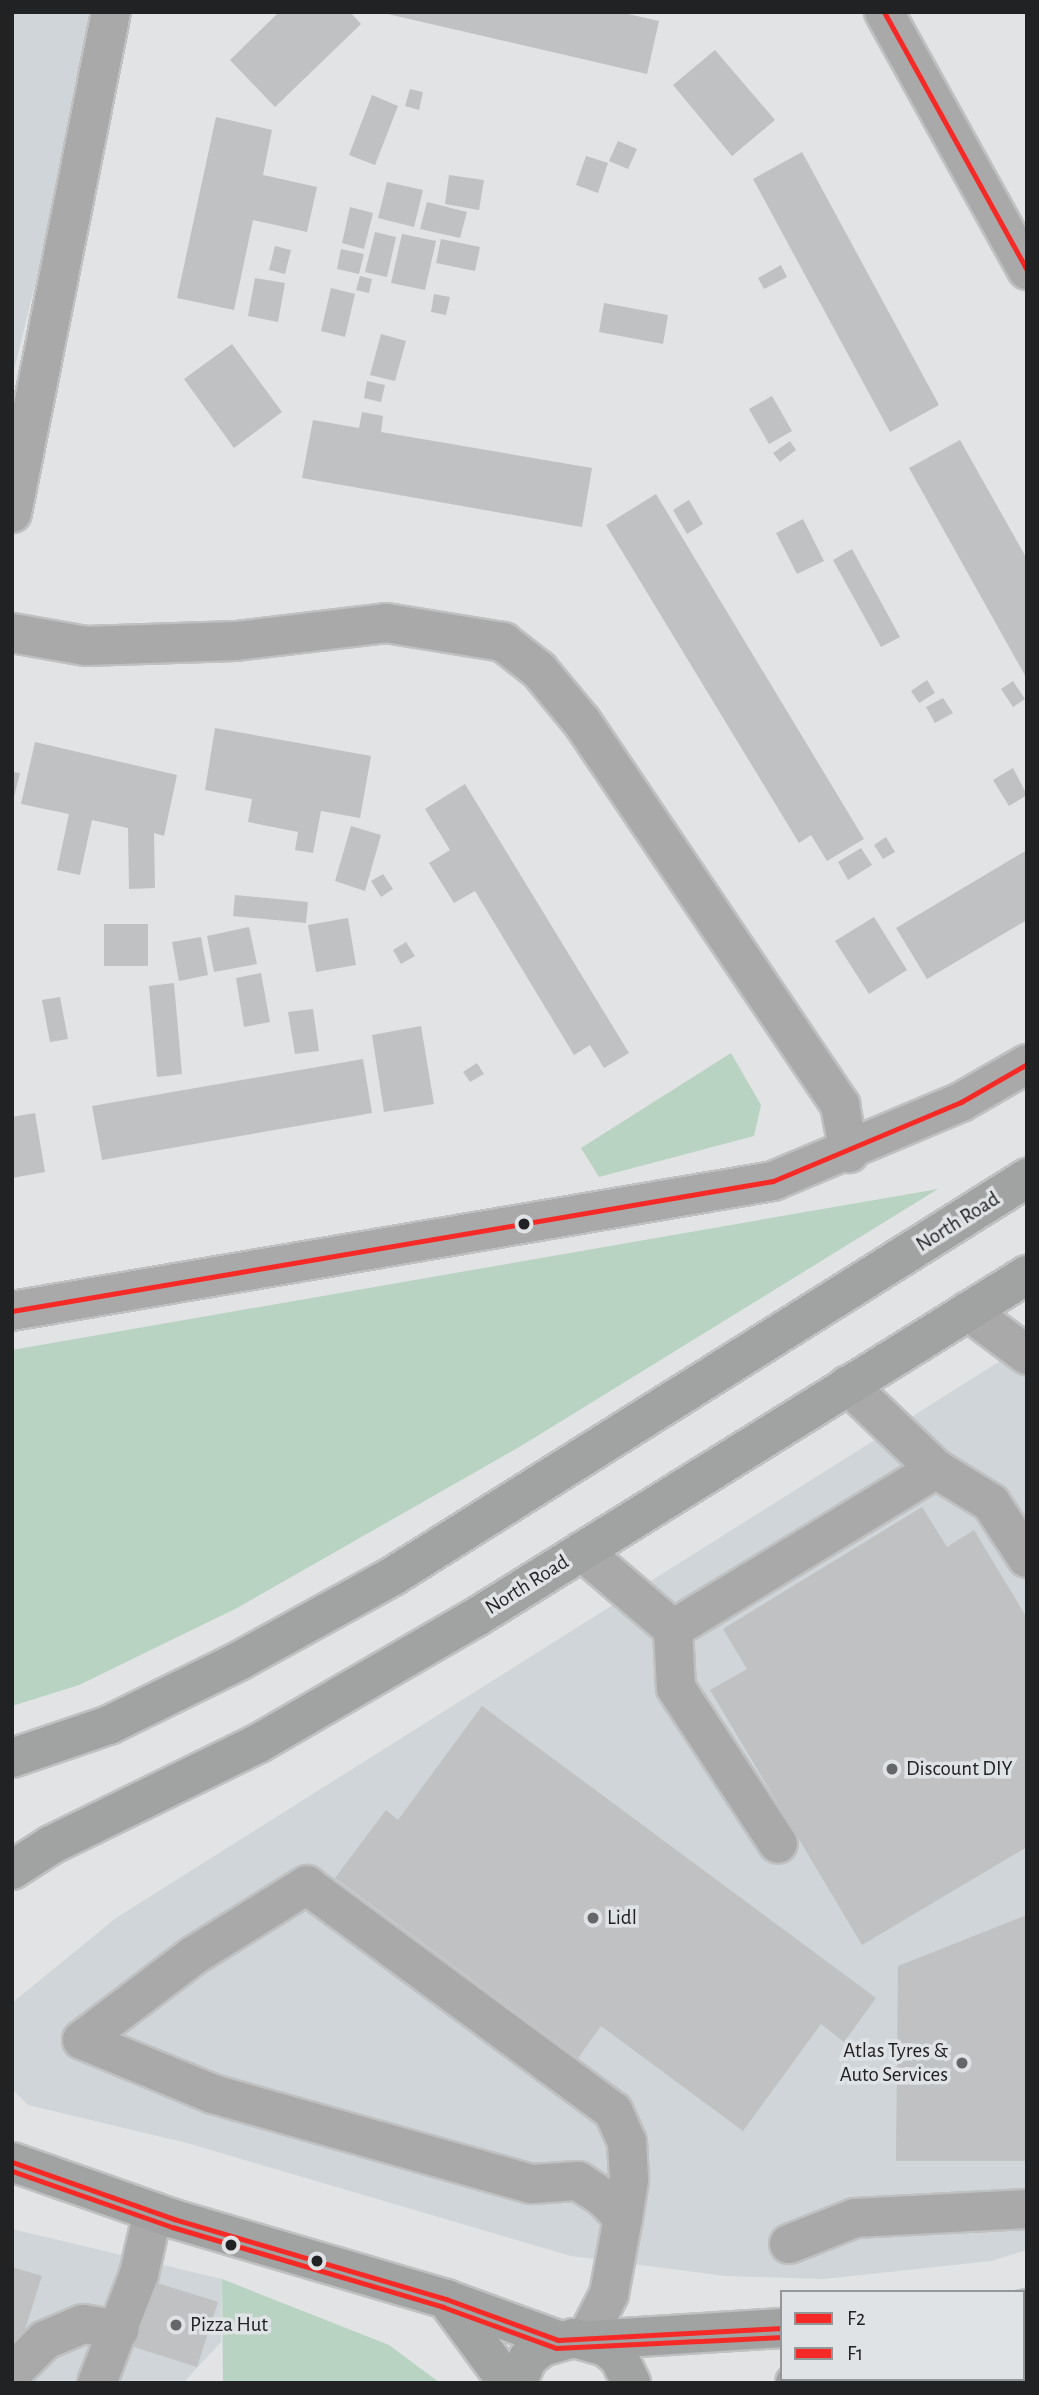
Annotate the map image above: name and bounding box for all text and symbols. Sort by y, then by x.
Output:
street label: North Road [912,1186,1004,1258]
unlabelled marker [517,1217,531,1231]
street label: North Road [481,1549,573,1621]
place label: Discount DIY [906,1756,1013,1782]
marker: Discount DIY [884,1761,900,1777]
place label: Lidl [607,1905,637,1931]
marker: Lidl [585,1910,601,1926]
place label: Atlas Tyres & Auto Services [840,2038,948,2088]
marker: Atlas Tyres & Auto Services [954,2055,970,2071]
unlabelled marker [224,2238,238,2252]
unlabelled marker [310,2254,324,2268]
legend [780,2290,1025,2381]
text: F2 [847,2308,866,2329]
place label: Pizza Hut [190,2312,268,2338]
marker: Pizza Hut [168,2317,184,2333]
text: F1 [847,2343,863,2364]

